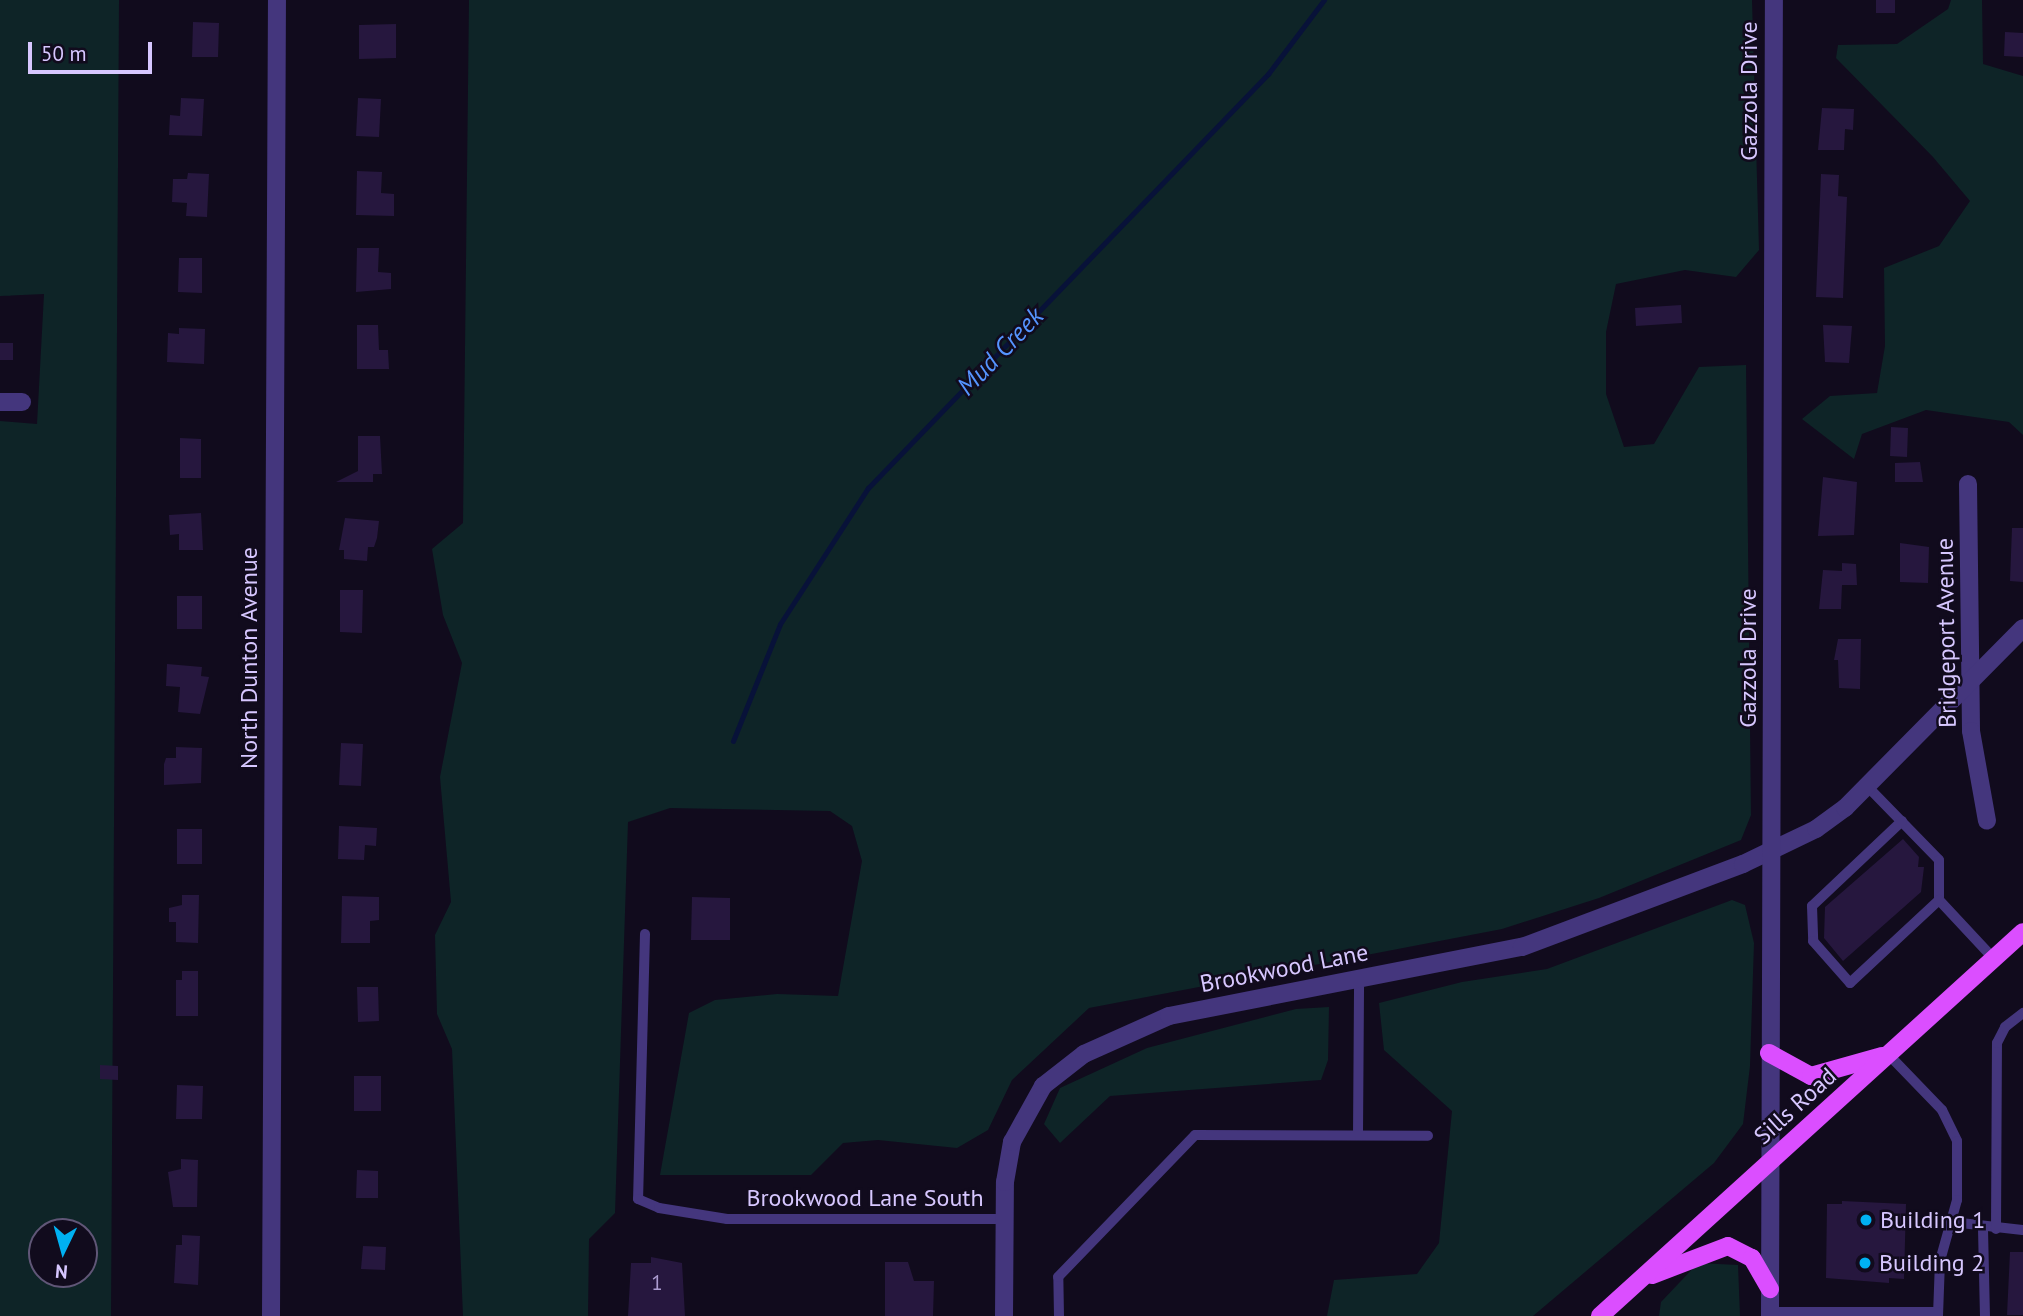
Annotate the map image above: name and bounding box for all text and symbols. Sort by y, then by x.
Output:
street label: Gazzola Drive [1735,21,1763,161]
scale bar [32,28,156,72]
text: 50 m [41,40,87,67]
water label: Mud Creek [950,300,1050,402]
street label: Bridgeport Avenue [1930,537,1962,729]
street label: North Dunton Avenue [235,547,263,769]
street label: Gazzola Drive [1734,588,1762,728]
street label: Brookwood Lane [1197,938,1371,998]
street label: Sills Road [1748,1062,1842,1150]
street label: Brookwood Lane South [746,1184,984,1212]
place label: Building 1 [1880,1206,1985,1234]
marker: Building 1 [1858,1212,1874,1228]
north arrow [28,1218,98,1288]
place label: Building 2 [1879,1249,1984,1277]
marker: Building 2 [1857,1255,1873,1271]
text: N [54,1259,69,1284]
house number: 1 [651,1270,663,1296]

